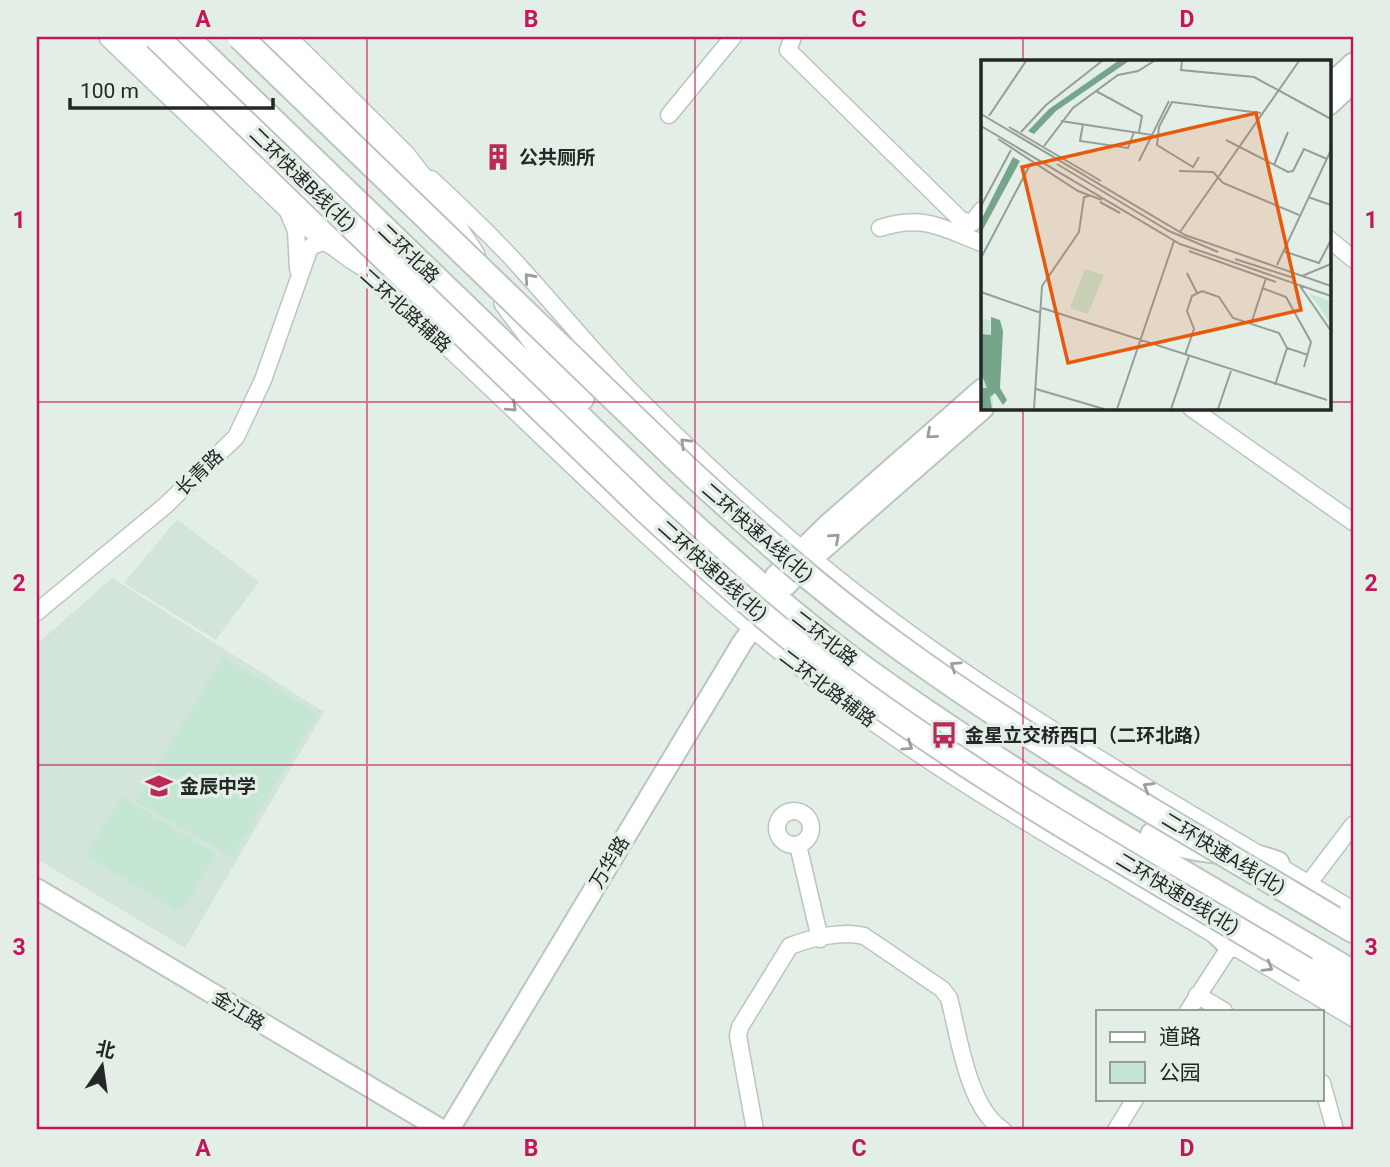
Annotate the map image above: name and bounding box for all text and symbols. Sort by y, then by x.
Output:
text: A [195,6,211,33]
text: B [524,6,538,33]
text: C [851,6,867,33]
text: D [1180,6,1194,33]
inset map [981,60,1330,410]
scale bar [70,66,273,110]
text: 100 m [80,79,139,103]
street label: 二环快速B线(北) [245,123,361,236]
building icon: 公共厕所 [483,142,513,172]
place label: 公共厕所 [519,146,595,169]
text: 1 [12,207,26,234]
text: 1 [1364,207,1378,234]
street label: 二环北路 [373,219,444,288]
street label: 二环北路辅路 [356,264,456,357]
one-way arrow [525,273,537,286]
one-way arrow [504,399,517,412]
one-way arrow [926,426,939,438]
one-way arrow [680,439,693,452]
street label: 长青路 [171,444,228,500]
street label: 二环快速A线(北) [697,478,818,587]
street label: 二环快速B线(北) [653,515,772,625]
one-way arrow [827,534,840,546]
text: 2 [12,570,26,597]
text: 2 [1364,570,1378,597]
street label: 二环北路 [788,606,862,671]
street label: 二环北路辅路 [775,645,880,732]
one-way arrow [950,662,963,674]
bus stop icon: 金星立交桥西口（二环北路） [929,720,959,750]
place label: 金星立交桥西口（二环北路） [965,724,1212,747]
one-way arrow [900,738,913,751]
school or university icon: 金辰中学 [144,771,174,801]
place label: 金辰中学 [180,775,256,798]
one-way arrow [1142,782,1155,795]
street label: 二环快速A线(北) [1158,808,1289,899]
street label: 万华路 [585,832,634,893]
street label: 二环快速B线(北) [1112,848,1243,939]
text: 3 [12,934,26,961]
text: 3 [1364,934,1378,961]
one-way arrow [1261,959,1274,972]
street label: 金江路 [208,986,269,1035]
legend [1096,1010,1324,1100]
text: 道路 [1159,1025,1201,1049]
north arrow [66,1030,136,1100]
text: 北 [94,1037,118,1063]
text: 公园 [1159,1061,1201,1085]
text: A [195,1135,211,1162]
text: B [524,1135,538,1162]
text: C [851,1135,867,1162]
text: D [1180,1135,1194,1162]

